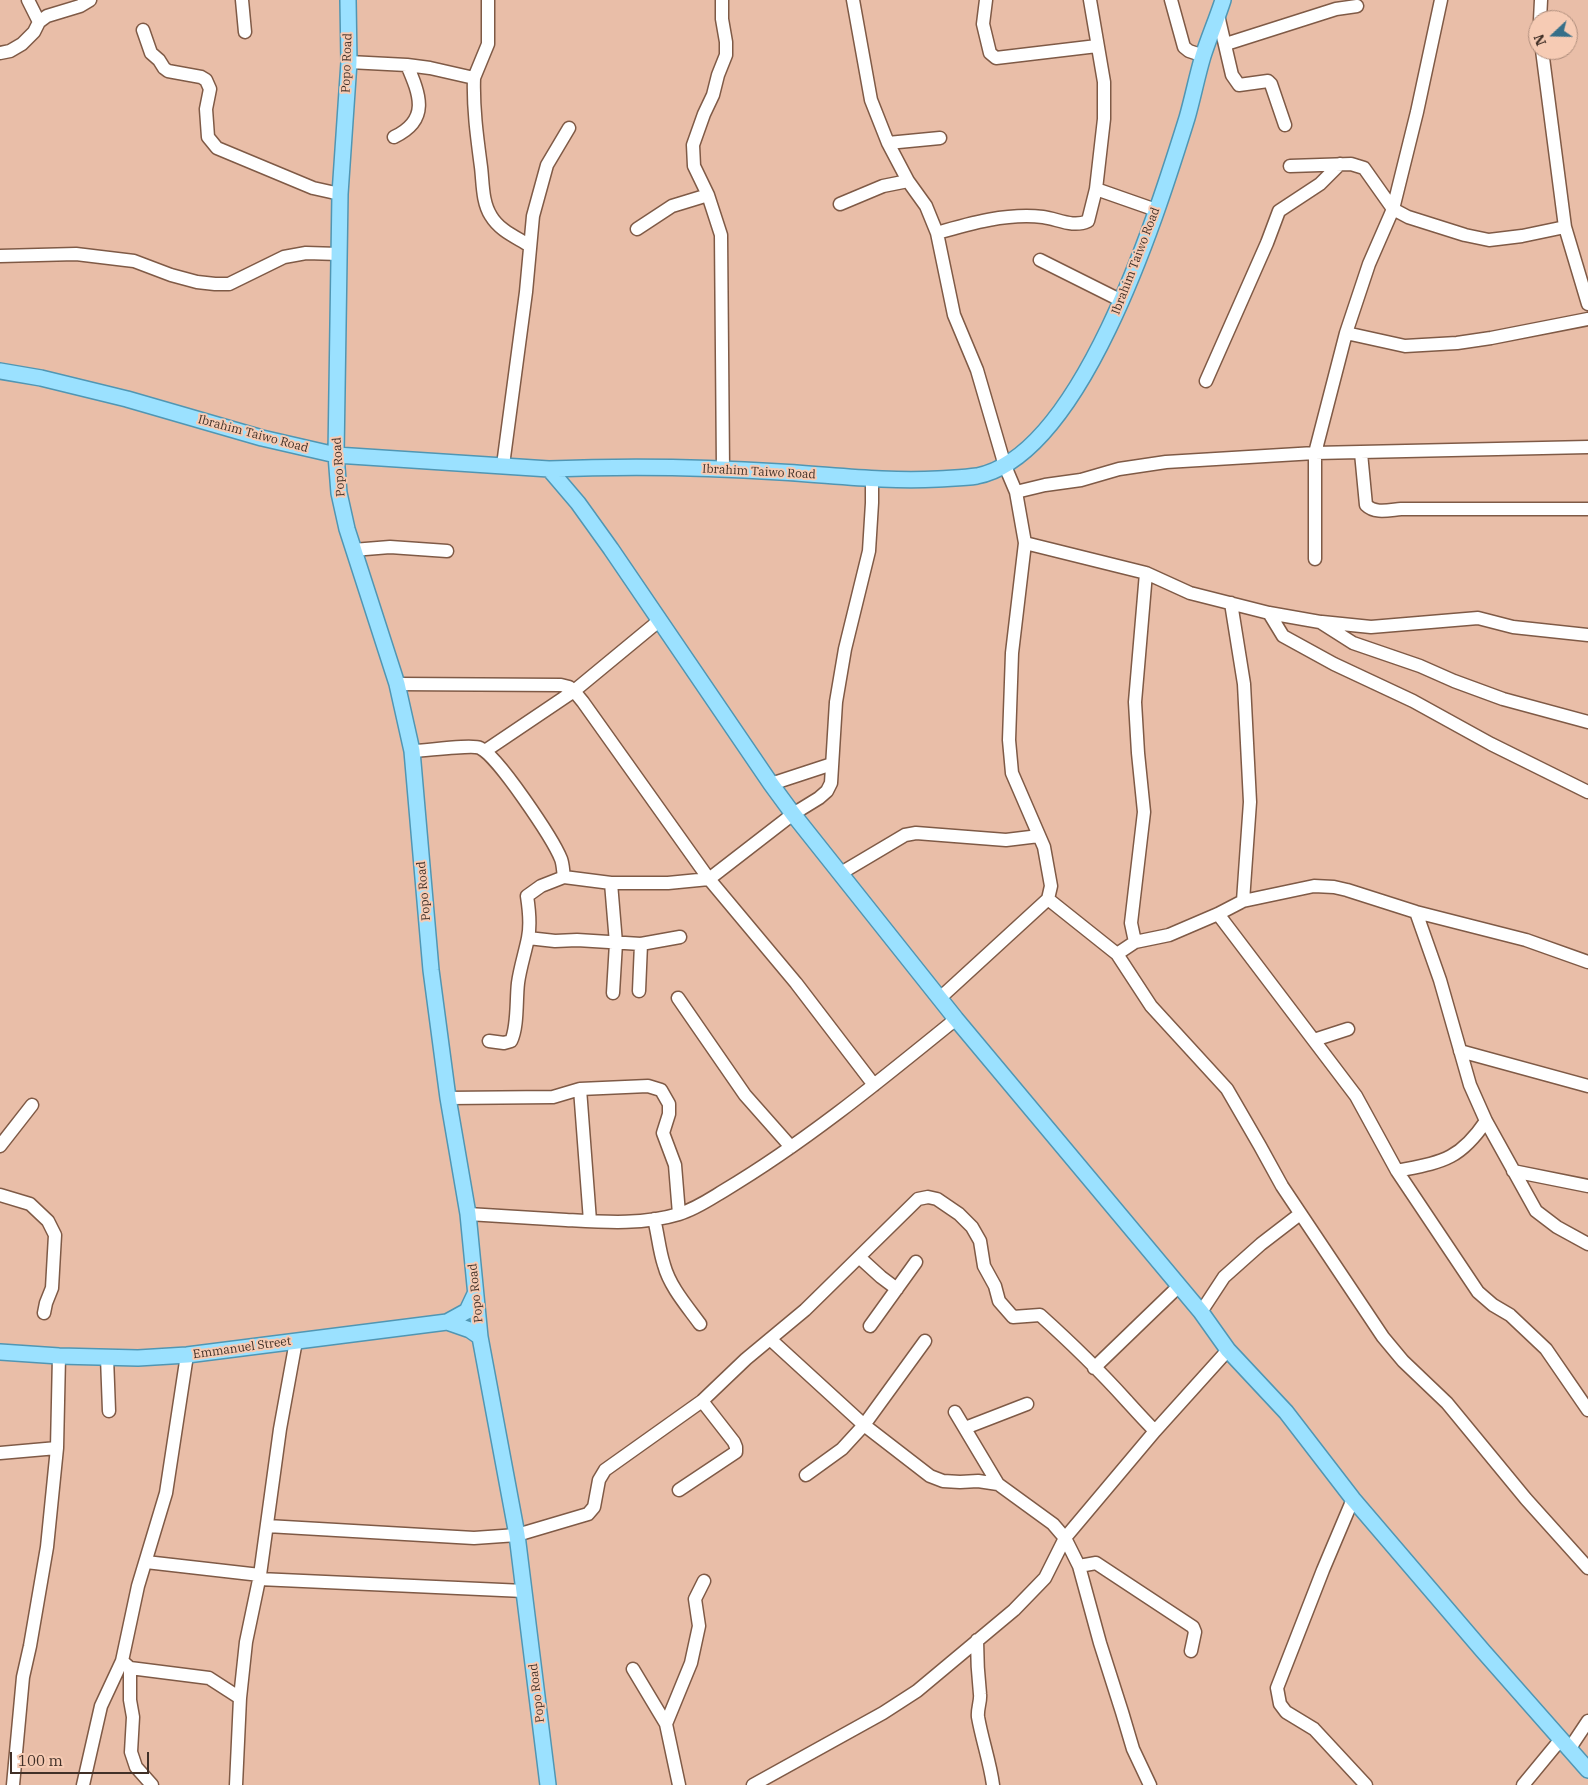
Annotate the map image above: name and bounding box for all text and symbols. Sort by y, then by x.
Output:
north arrow [1528,10,1578,60]
text: N [1530,32,1550,48]
street label: Popo Road [339,33,355,93]
street label: Ibrahim Taiwo Road [1109,205,1163,317]
street label: Ibrahim Taiwo Road [196,412,310,456]
street label: Popo Road [330,437,348,497]
street label: Ibrahim Taiwo Road [702,462,816,482]
street label: Popo Road [414,861,434,921]
street label: Popo Road [466,1263,486,1323]
street label: Emmanuel Street [192,1334,292,1362]
street label: Popo Road [526,1663,548,1723]
scale bar [12,1742,151,1774]
text: 100 m [18,1751,63,1770]

